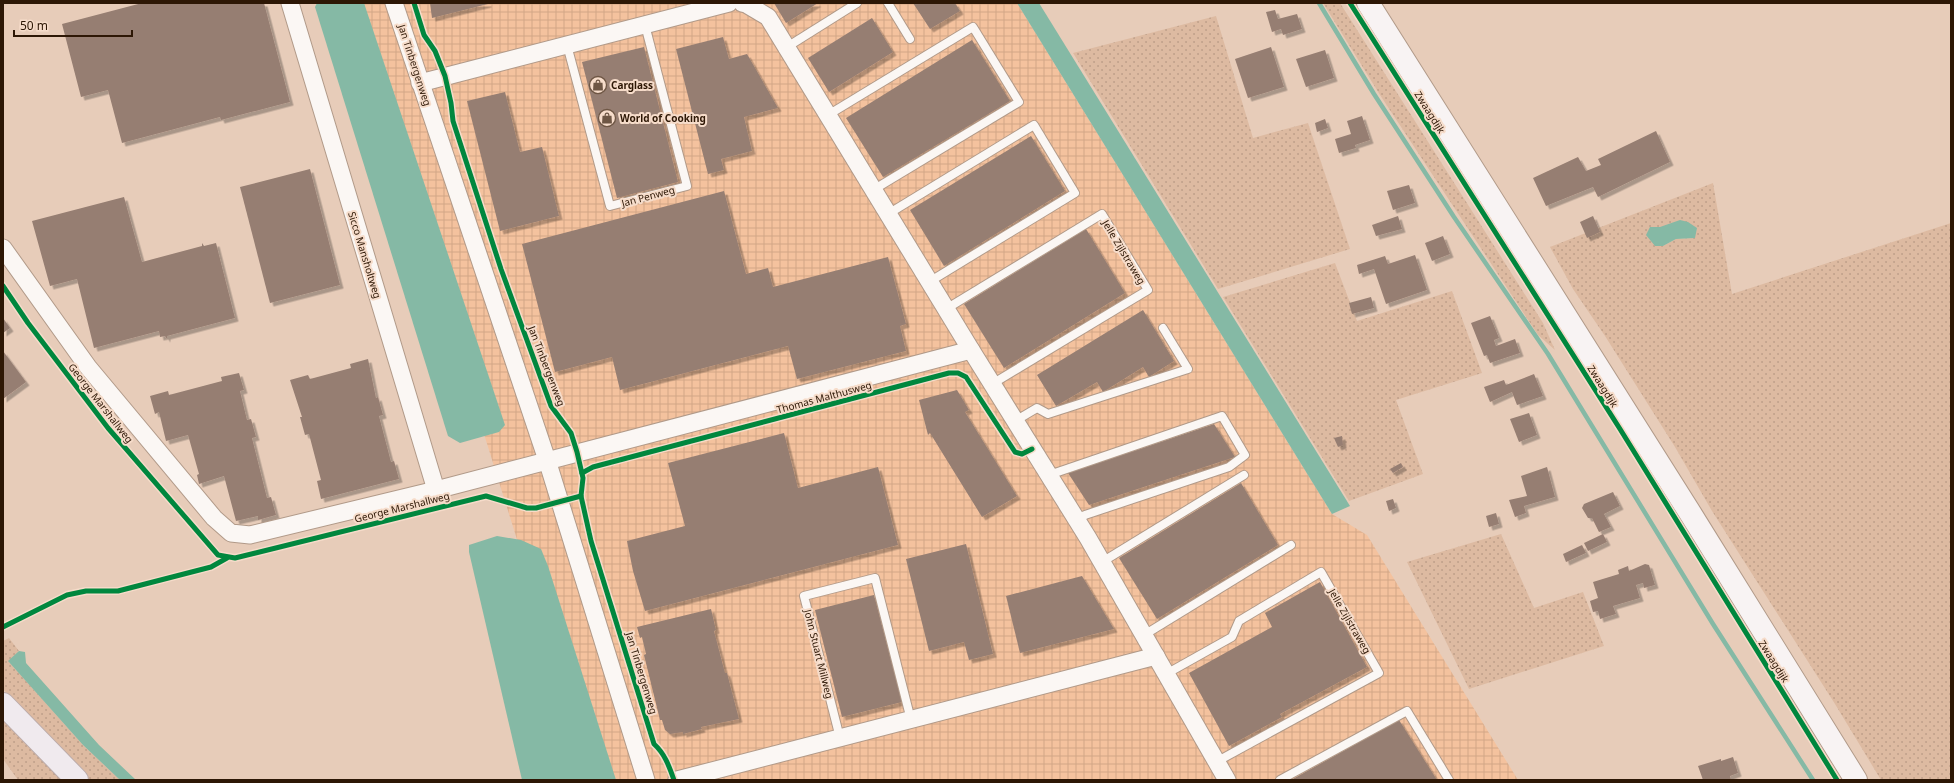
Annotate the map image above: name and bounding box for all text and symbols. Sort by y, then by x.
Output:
scale bar [14,12,132,38]
text: 50 m [20,17,48,34]
street label: Jan Tinbergenweg [395,22,435,108]
shop icon: Carglass [588,75,608,95]
place label: Carglass [611,78,653,92]
street label: Zwaagdijk [1411,88,1449,136]
shop icon: World of Cooking [597,108,617,128]
place label: World of Cooking [620,111,706,125]
street label: Jan Penweg [619,182,676,210]
street label: Sicco Mansholtweg [345,210,385,300]
street label: Jelle Zijlstraweg [1099,216,1149,287]
street label: Jan Tinbergenweg [525,323,569,408]
street label: George Marshallweg [65,360,137,446]
street label: Zwaagdijk [1584,362,1622,410]
street label: Thomas Malthusweg [775,378,873,416]
street label: George Marshallweg [353,488,451,526]
street label: Jelle Zijlstraweg [1325,585,1374,656]
street label: John Stuart Millweg [801,607,837,700]
street label: Jan Tinbergenweg [623,629,661,716]
street label: Zwaagdijk [1755,637,1793,685]

